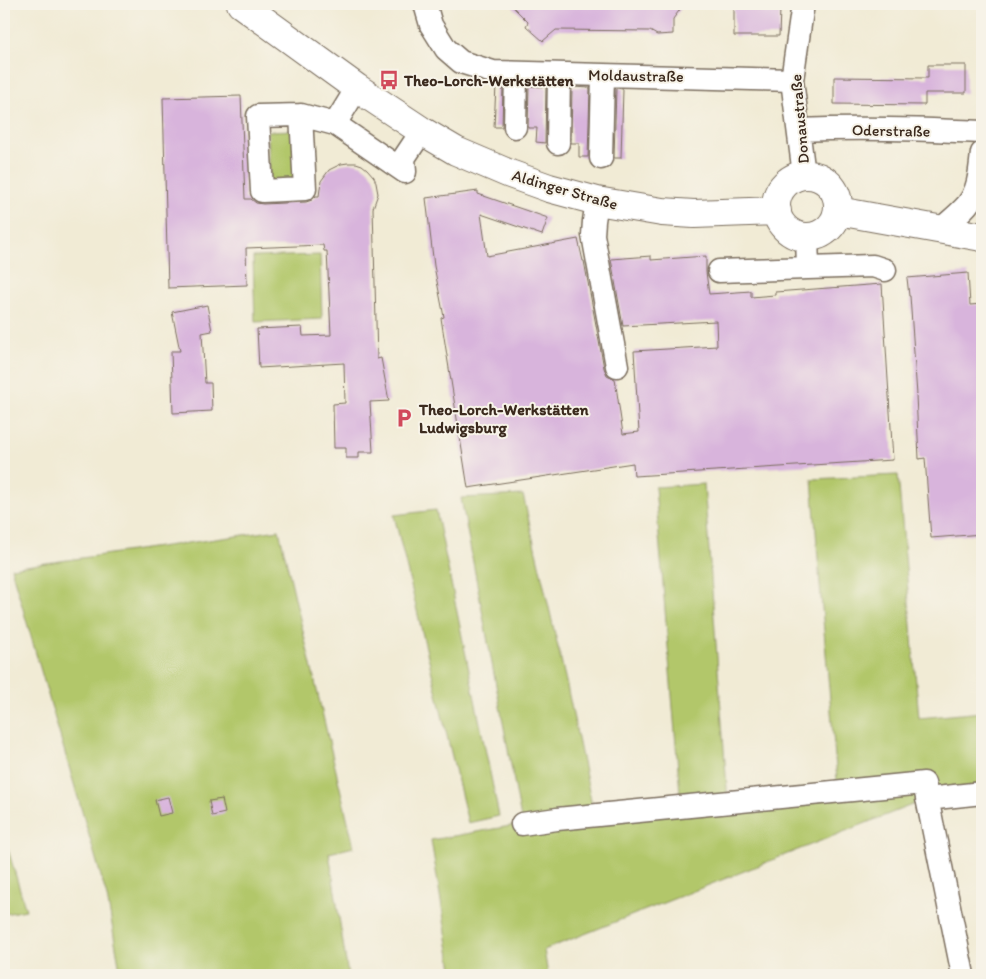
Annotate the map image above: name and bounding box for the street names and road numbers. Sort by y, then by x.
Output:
street label: Moldaustraße [588,65,684,86]
street label: Donaustraße [786,73,813,165]
street label: Oderstraße [852,120,931,141]
street label: Aldinger Straße [510,165,620,214]

